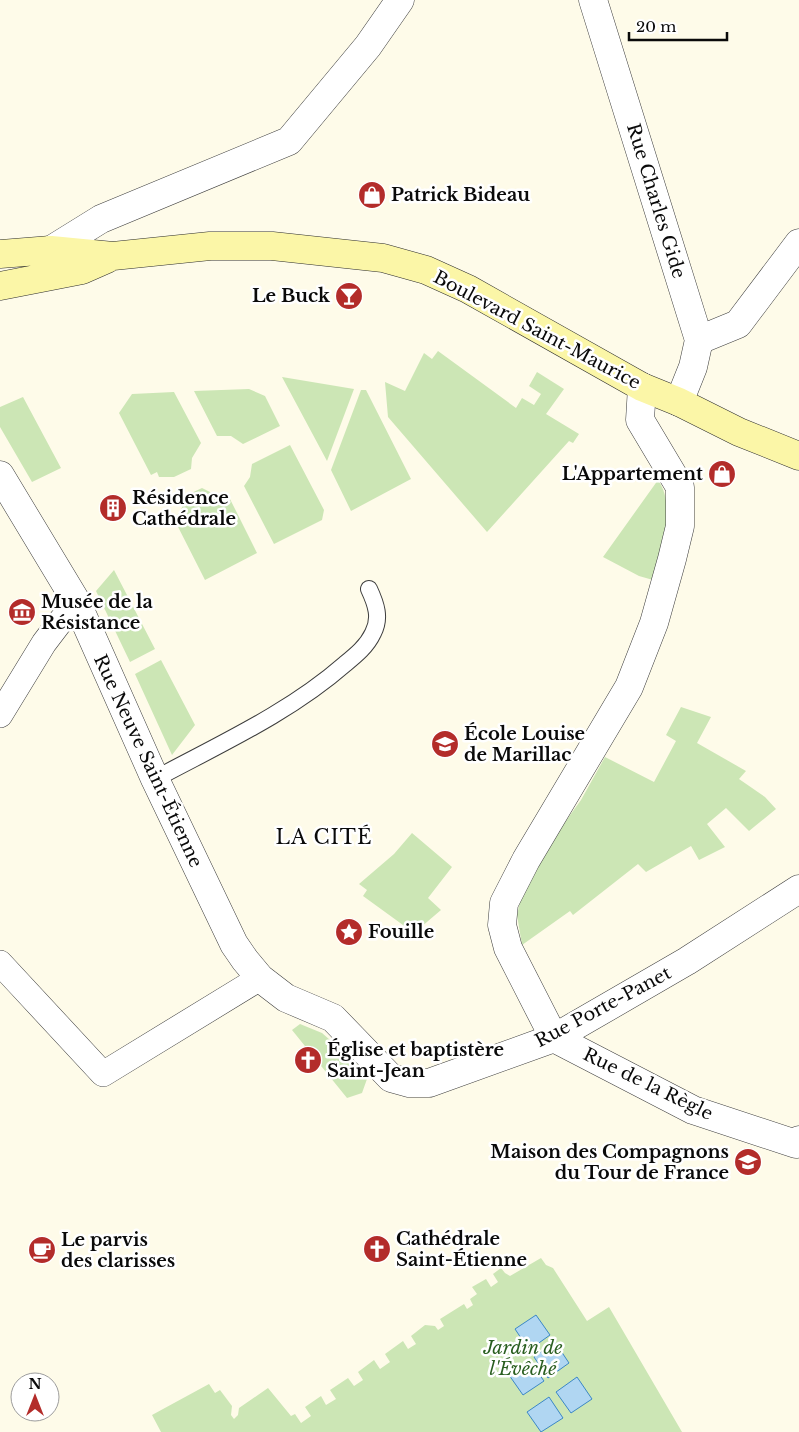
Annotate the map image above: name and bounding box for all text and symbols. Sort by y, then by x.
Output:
scale bar [629,10,726,42]
text: 20 m [636,17,676,36]
street label: Rue Charles Gide [622,121,690,281]
shop icon: Patrick Bideau [357,180,387,210]
place label: Patrick Bideau [391,184,530,206]
street label: Boulevard Saint-Maurice [430,266,644,394]
bar icon: Le Buck [334,281,364,311]
place label: Le Buck [252,285,331,307]
shop icon: L'Appartement [707,459,737,489]
place label: L'Appartement [562,463,703,485]
place label: Résidence Cathédrale [132,487,236,530]
building icon: Résidence Cathédrale [98,493,128,523]
place label: Musée de la Résistance [41,591,153,634]
museum icon: Musée de la Résistance [7,597,37,627]
street label: Rue Neuve Saint-Étienne [89,651,208,871]
place label: École Louise de Marillac [464,722,585,766]
school or university icon: École Louise de Marillac [430,729,460,759]
district label: LA CITÉ [276,824,372,849]
place icon: Fouille [334,917,364,947]
place label: Fouille [368,921,434,943]
street label: Rue Porte-Panet [531,962,675,1052]
place label: Église et baptistère Saint-Jean [327,1038,504,1082]
street label: Rue de la Règle [580,1043,716,1125]
church icon: Église et baptistère Saint-Jean [293,1045,323,1075]
place label: Maison des Compagnons du Tour de France [490,1141,729,1184]
school or university icon: Maison des Compagnons du Tour de France [733,1147,763,1177]
place label: Cathédrale Saint-Étienne [396,1228,527,1271]
place label: Le parvis des clarisses [61,1229,175,1272]
church icon: Cathédrale Saint-Étienne [362,1234,392,1264]
cafe icon: Le parvis des clarisses [27,1235,57,1265]
park label: Jardin de l'Évêché [483,1337,562,1380]
north arrow [10,1372,60,1422]
text: N [28,1375,42,1393]

